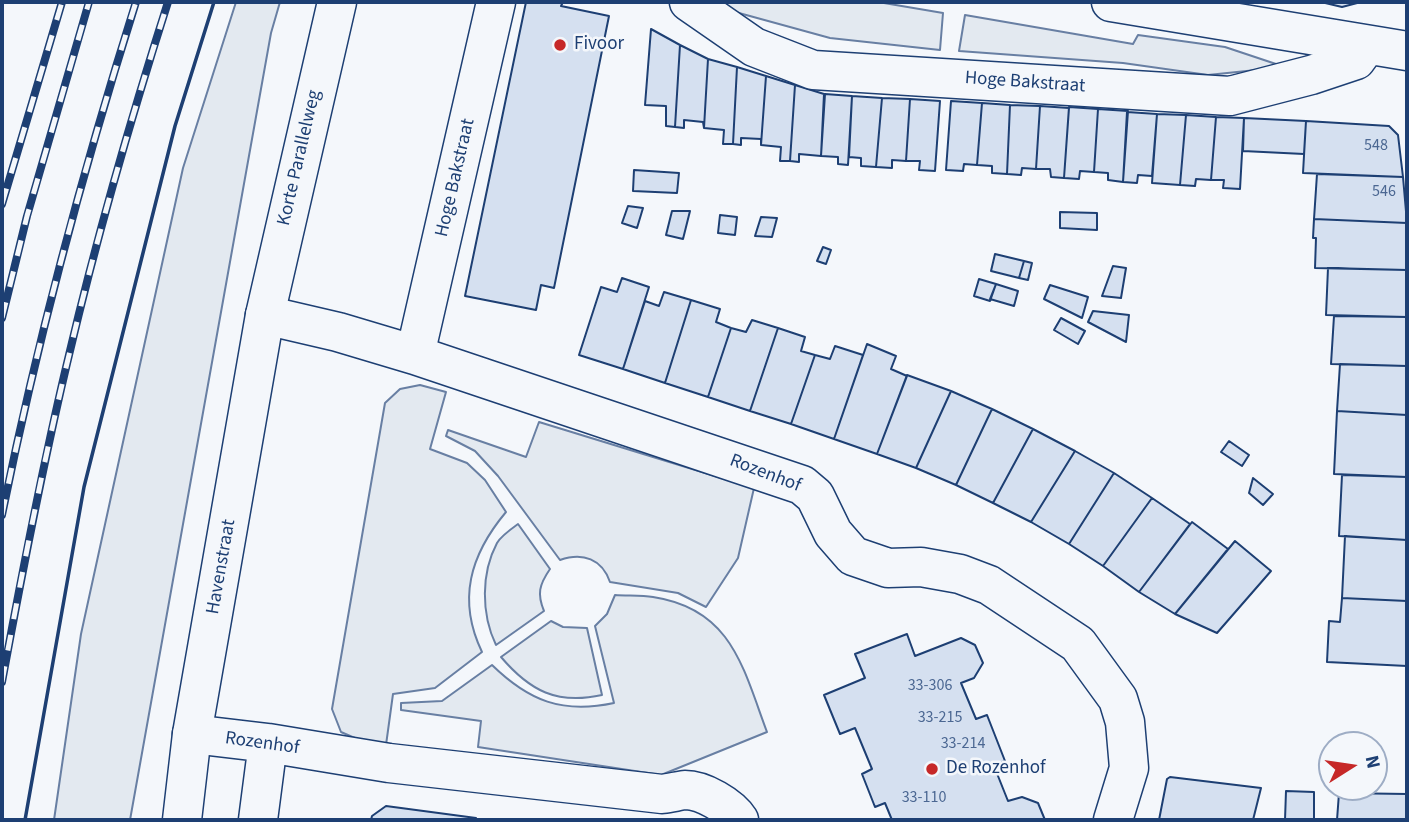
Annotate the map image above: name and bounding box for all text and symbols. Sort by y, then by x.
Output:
place label: Fivoor [574,34,624,56]
marker: Fivoor [552,37,568,53]
street label: Hoge Bakstraat [964,67,1086,99]
street label: Korte Parallelweg [273,88,327,228]
street label: Hoge Bakstraat [431,117,481,239]
house number: 548 [1364,136,1388,156]
house number: 546 [1372,182,1396,202]
street label: Rozenhof [726,450,804,498]
street label: Havenstraat [202,518,242,616]
house number: 33-306 [908,676,952,696]
house number: 33-215 [918,708,962,728]
street label: Rozenhof [223,728,301,760]
north arrow [1318,731,1388,801]
house number: 33-214 [941,734,985,754]
text: N [1358,753,1387,771]
place label: De Rozenhof [946,758,1046,780]
marker: De Rozenhof [924,761,940,777]
house number: 33-110 [902,788,946,808]

